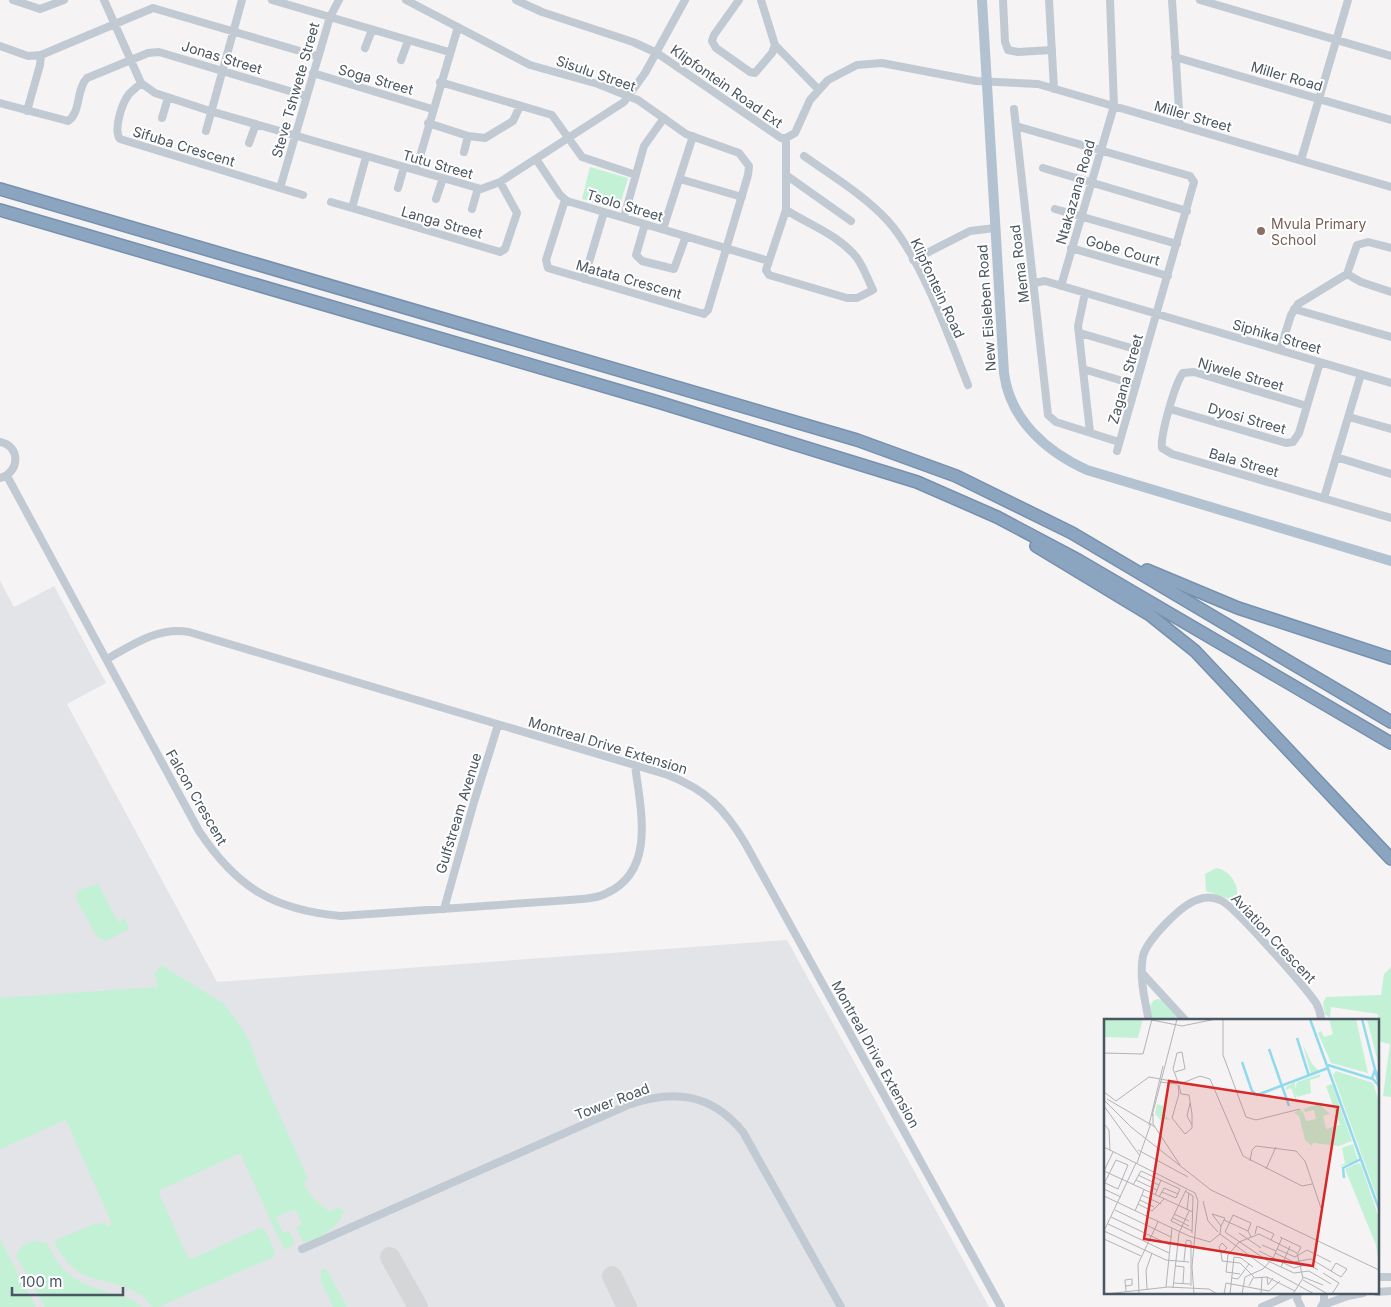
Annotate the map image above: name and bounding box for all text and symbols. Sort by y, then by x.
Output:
street label: Steve Tshwete Street [268,20,323,160]
street label: Jonas Street [180,37,265,77]
street label: Klipfontein Road Ext [668,41,787,131]
street label: Sisulu Street [554,51,638,95]
street label: Miller Road [1249,58,1325,94]
street label: Soga Street [337,60,416,98]
street label: Miller Street [1152,97,1234,135]
street label: Sifuba Crescent [131,122,238,170]
street label: Ntakazana Road [1052,138,1098,246]
street label: Tutu Street [401,146,476,182]
street label: Tsolo Street [585,185,666,225]
street label: Langa Street [399,202,485,242]
place label: Mvula Primary School [1271,215,1366,248]
street label: Mema Road [1006,224,1032,304]
marker: Mvula Primary School [1255,225,1267,237]
street label: Gobe Court [1084,231,1163,269]
street label: Klipfontein Road [907,235,969,341]
street label: New Eisleben Road [973,244,999,372]
street label: Matata Crescent [574,256,684,302]
street label: Siphika Street [1231,315,1324,357]
street label: Zagana Street [1104,332,1146,426]
street label: Njwele Street [1196,354,1286,394]
street label: Dyosi Street [1206,399,1288,437]
street label: Bala Street [1207,444,1281,480]
street label: Montreal Drive Extension [526,713,690,777]
street label: Falcon Crescent [163,746,231,848]
street label: Gulfstream Avenue [432,750,484,876]
street label: Aviation Crescent [1228,890,1320,987]
street label: Montreal Drive Extension [828,977,924,1131]
inset map [1104,1019,1378,1294]
street label: Tower Road [572,1079,652,1123]
scale bar [12,1264,124,1296]
text: 100 m [20,1272,62,1291]

